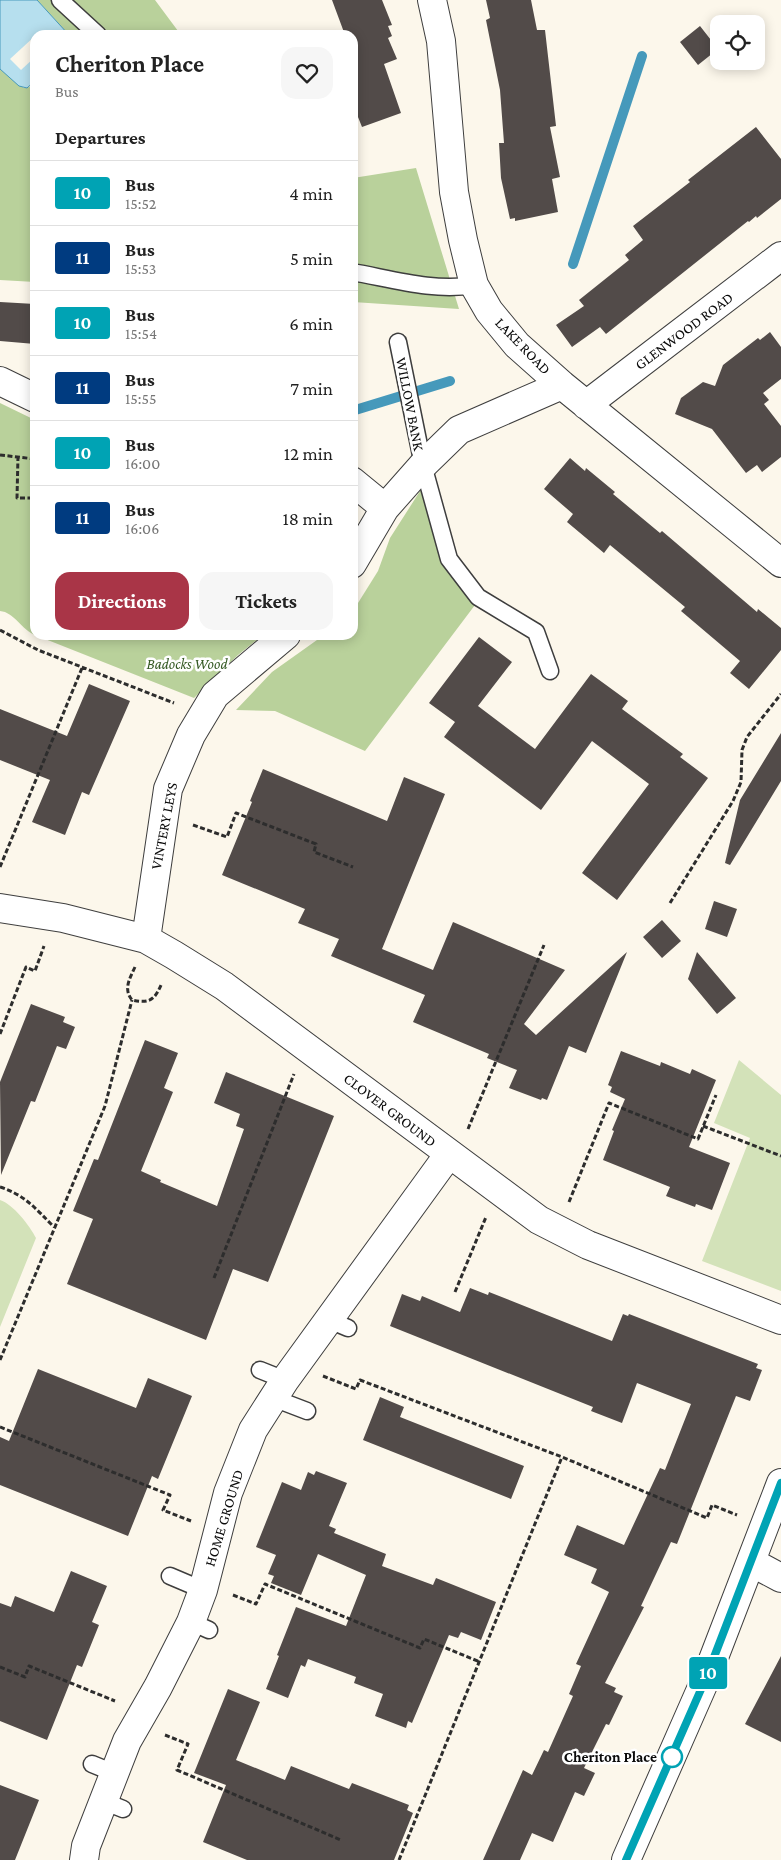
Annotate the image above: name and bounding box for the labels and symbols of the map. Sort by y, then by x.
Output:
street label: GLENWOOD ROAD [632,289,736,373]
street label: LAKE ROAD [492,314,554,378]
street label: WILLOW BANK [393,356,427,452]
park label: Badocks Wood [147,656,228,672]
street label: VINTERY LEYS [148,781,180,871]
street label: CLOVER GROUND [341,1070,439,1150]
street label: HOME GROUND [202,1468,246,1568]
line badge: 10 [686,1657,730,1689]
marker: Cheriton Place [661,1746,683,1768]
place label: Cheriton Place [564,1749,657,1765]

